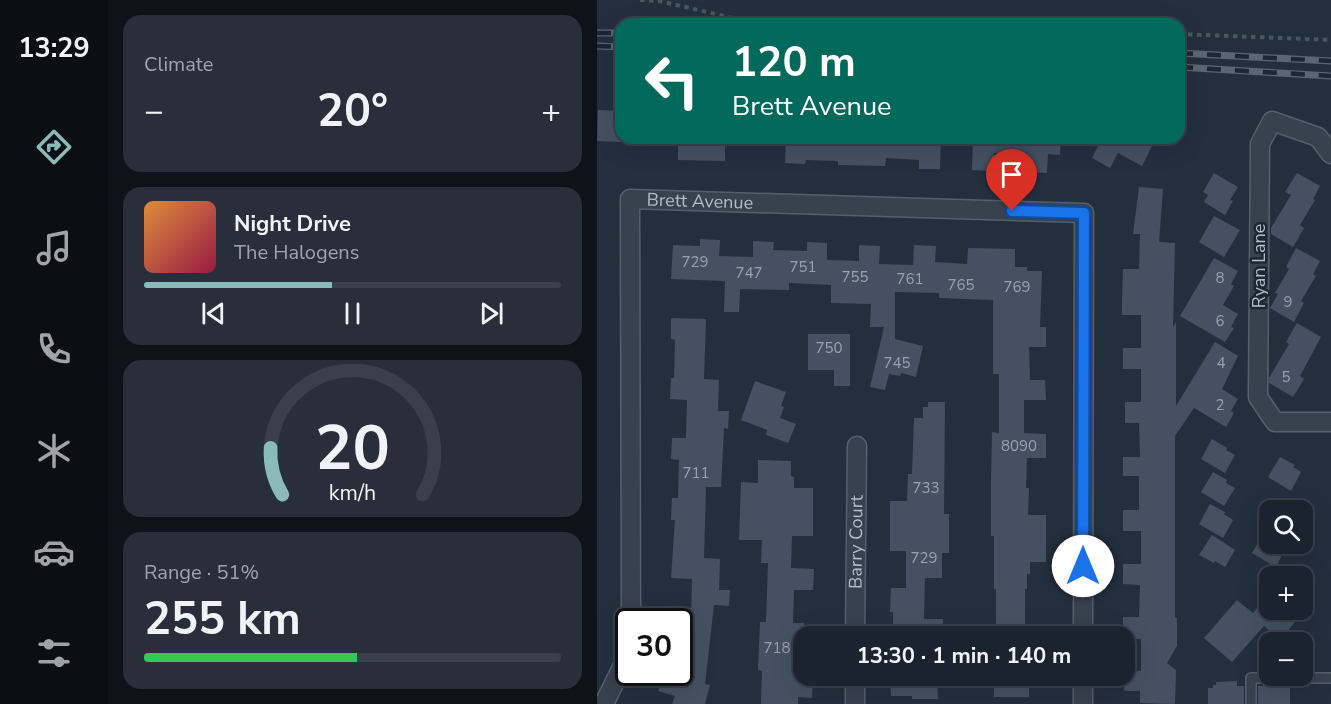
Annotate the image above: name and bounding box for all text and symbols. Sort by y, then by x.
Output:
text: 13:29 [18,30,90,67]
text: 120 m [732,34,856,91]
icon: left [633,42,711,120]
text: Climate [144,51,213,78]
text: 20° [317,81,388,142]
text: Brett Avenue [732,88,891,125]
text: − [144,89,164,134]
text: + [541,89,561,134]
icon: directions [33,126,75,168]
pin [986,149,1037,211]
icon: arrive [995,158,1028,191]
street label: Brett Avenue [646,188,754,215]
text: Night Drive [234,209,351,239]
street label: Ryan Lane [1247,224,1271,308]
icon: music [33,227,75,269]
text: The Halogens [234,239,359,266]
house number: 729 [681,252,709,272]
house number: 751 [789,257,817,277]
house number: 747 [735,263,763,283]
house number: 755 [841,267,869,287]
house number: 8 [1215,268,1225,288]
house number: 761 [896,269,924,289]
house number: 765 [947,275,975,295]
house number: 769 [1003,277,1031,297]
house number: 9 [1283,292,1293,312]
icon: previous [197,297,230,330]
icon: pause [336,297,369,330]
icon: next [475,297,508,330]
house number: 6 [1215,311,1225,331]
icon: phone [33,328,75,370]
house number: 750 [815,338,843,358]
house number: 745 [883,353,911,373]
house number: 4 [1216,353,1226,373]
house number: 5 [1281,367,1291,387]
house number: 2 [1215,395,1225,415]
text: 20 [315,406,390,491]
icon: climate [33,430,75,472]
house number: 8090 [1001,436,1037,456]
house number: 711 [682,463,710,483]
house number: 733 [912,478,940,498]
text: km/h [329,479,376,509]
street label: Barry Court [843,494,868,589]
map controls [1259,500,1313,686]
button: search [1259,500,1313,554]
icon: car [33,531,75,573]
position arrow [1051,534,1115,598]
house number: 729 [910,548,938,568]
text: Range · 51% [144,559,259,586]
button: + [1259,566,1313,620]
text: 255 km [144,589,301,650]
speed limit sign: 30 [615,608,693,686]
icon: filters [33,632,75,674]
button: − [1259,632,1313,686]
house number: 718 [763,638,791,658]
text: 13:30 · 1 min · 140 m [857,641,1071,671]

